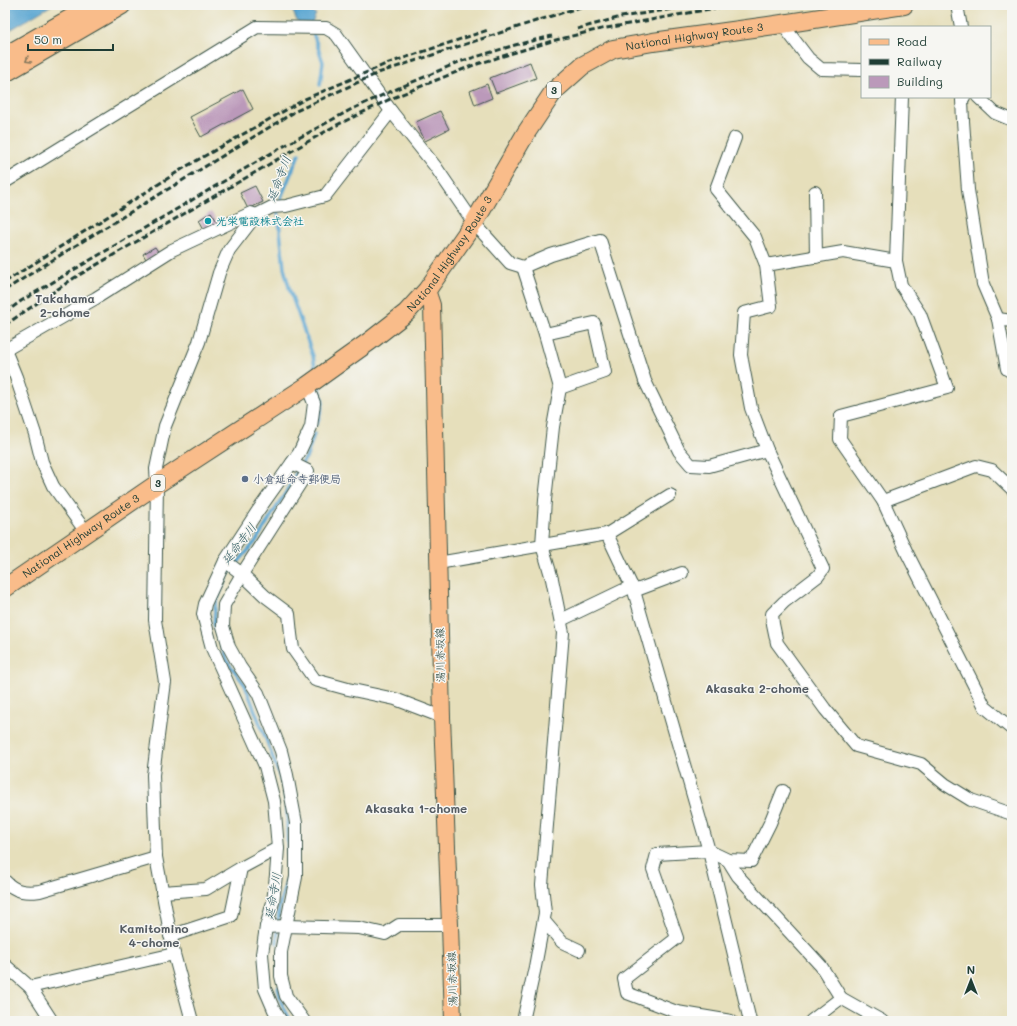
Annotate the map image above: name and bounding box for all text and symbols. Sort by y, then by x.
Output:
street label: National Highway Route 3 [624,19,765,54]
scale bar [28,26,113,52]
legend [861,26,991,98]
text: 50 m [34,31,62,47]
text: Road [897,33,927,49]
text: Railway [897,53,942,69]
one-way arrow [25,56,32,63]
text: Building [897,73,943,89]
road number: 3 [547,82,561,98]
water label: 延命寺川 [262,153,294,204]
street label: National Highway Route 3 [403,193,495,315]
place label: 光栄電設株式会社 [216,213,304,228]
marker: 光栄電設株式会社 [203,216,213,226]
district label: Takahama 2-chome [35,290,95,320]
place label: 小倉延命寺郵便局 [253,471,341,486]
marker: 小倉延命寺郵便局 [240,474,250,484]
road number: 3 [151,475,165,491]
street label: National Highway Route 3 [19,490,143,581]
water label: 延命寺川 [217,520,259,567]
street label: 湯川赤坂線 [432,627,447,683]
district label: Akasaka 2-chome [705,680,809,696]
district label: Akasaka 1-chome [365,800,467,816]
water label: 延命寺川 [260,871,284,921]
district label: Kamitomino 4-chome [119,920,189,950]
street label: 湯川赤坂線 [443,951,460,1007]
north arrow [951,960,991,1000]
text: N [967,962,975,977]

